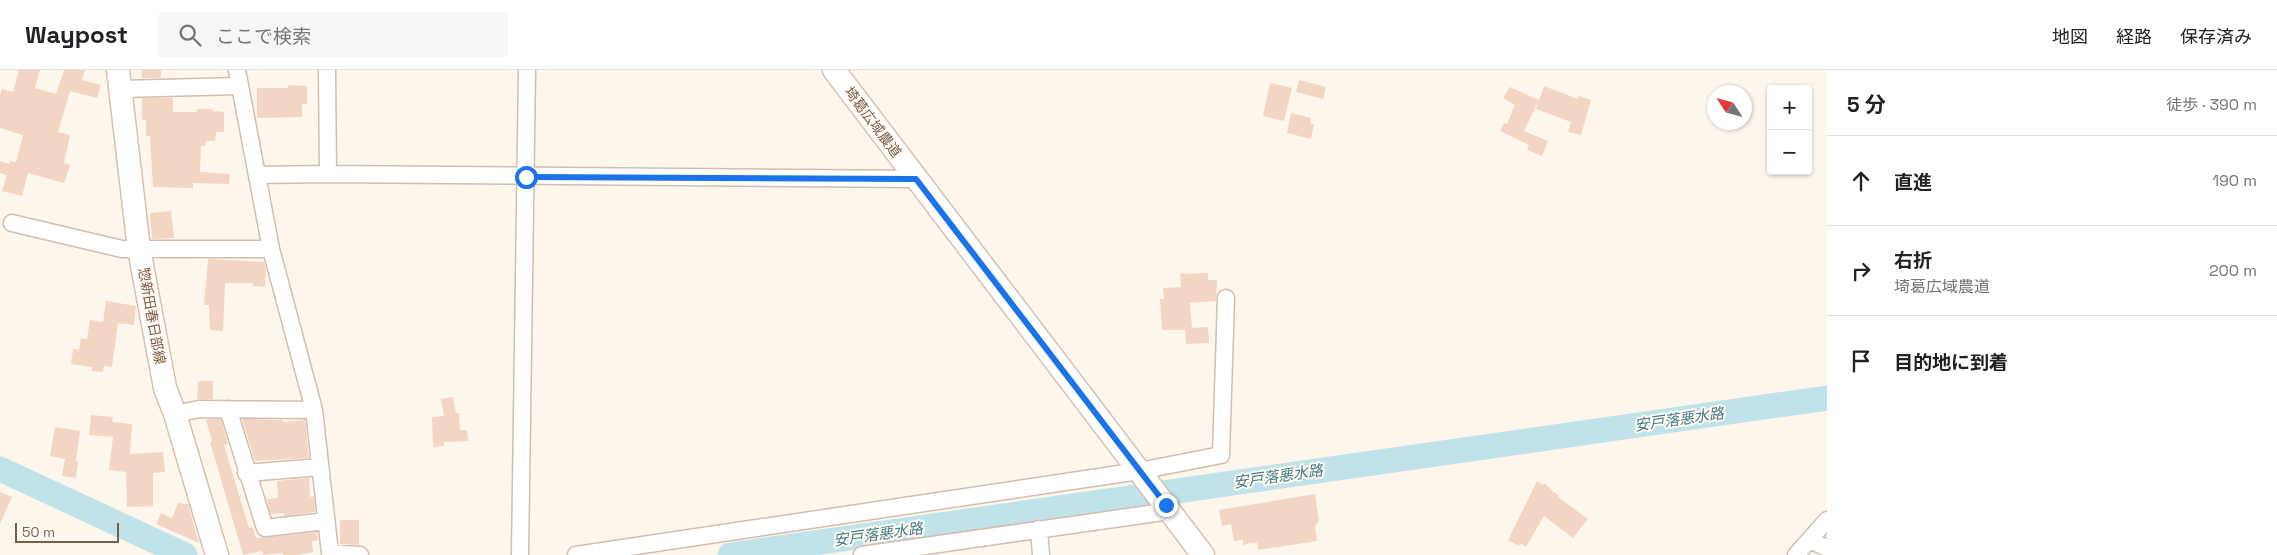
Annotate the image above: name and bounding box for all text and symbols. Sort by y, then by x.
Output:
search box [158,12,508,57]
text: Waypost [25,19,128,50]
icon: search [176,21,204,49]
text: ここで検索 [216,24,311,49]
text: 地図 [2052,25,2088,48]
text: 経路 [2116,25,2152,48]
text: 保存済み [2180,25,2252,48]
street label: 埼葛広域農道 [841,83,905,161]
north arrow [1707,85,1752,130]
map controls [1767,85,1812,175]
button: + [1767,85,1812,130]
text: 5 分 [1847,91,1886,118]
text: 徒歩 · 390 m [2166,94,2257,115]
button: − [1767,130,1812,175]
route start [515,166,538,189]
icon: ahead [1847,167,1875,195]
text: 直進 [1894,170,1932,195]
text: 190 m [2212,170,2257,191]
text: 右折 [1894,248,1932,273]
icon: right [1847,257,1875,285]
text: 200 m [2209,260,2257,281]
street label: 惣新田春日部線 [135,266,169,366]
text: 埼葛広域農道 [1894,276,1990,297]
icon: arrive [1847,347,1875,375]
text: 目的地に到着 [1894,350,2008,375]
water label: 安戸落悪水路 [1633,403,1727,435]
water label: 安戸落悪水路 [1232,460,1326,492]
route end [1155,494,1178,517]
water label: 安戸落悪水路 [832,518,926,550]
scale bar [15,520,119,543]
text: 50 m [22,523,55,541]

